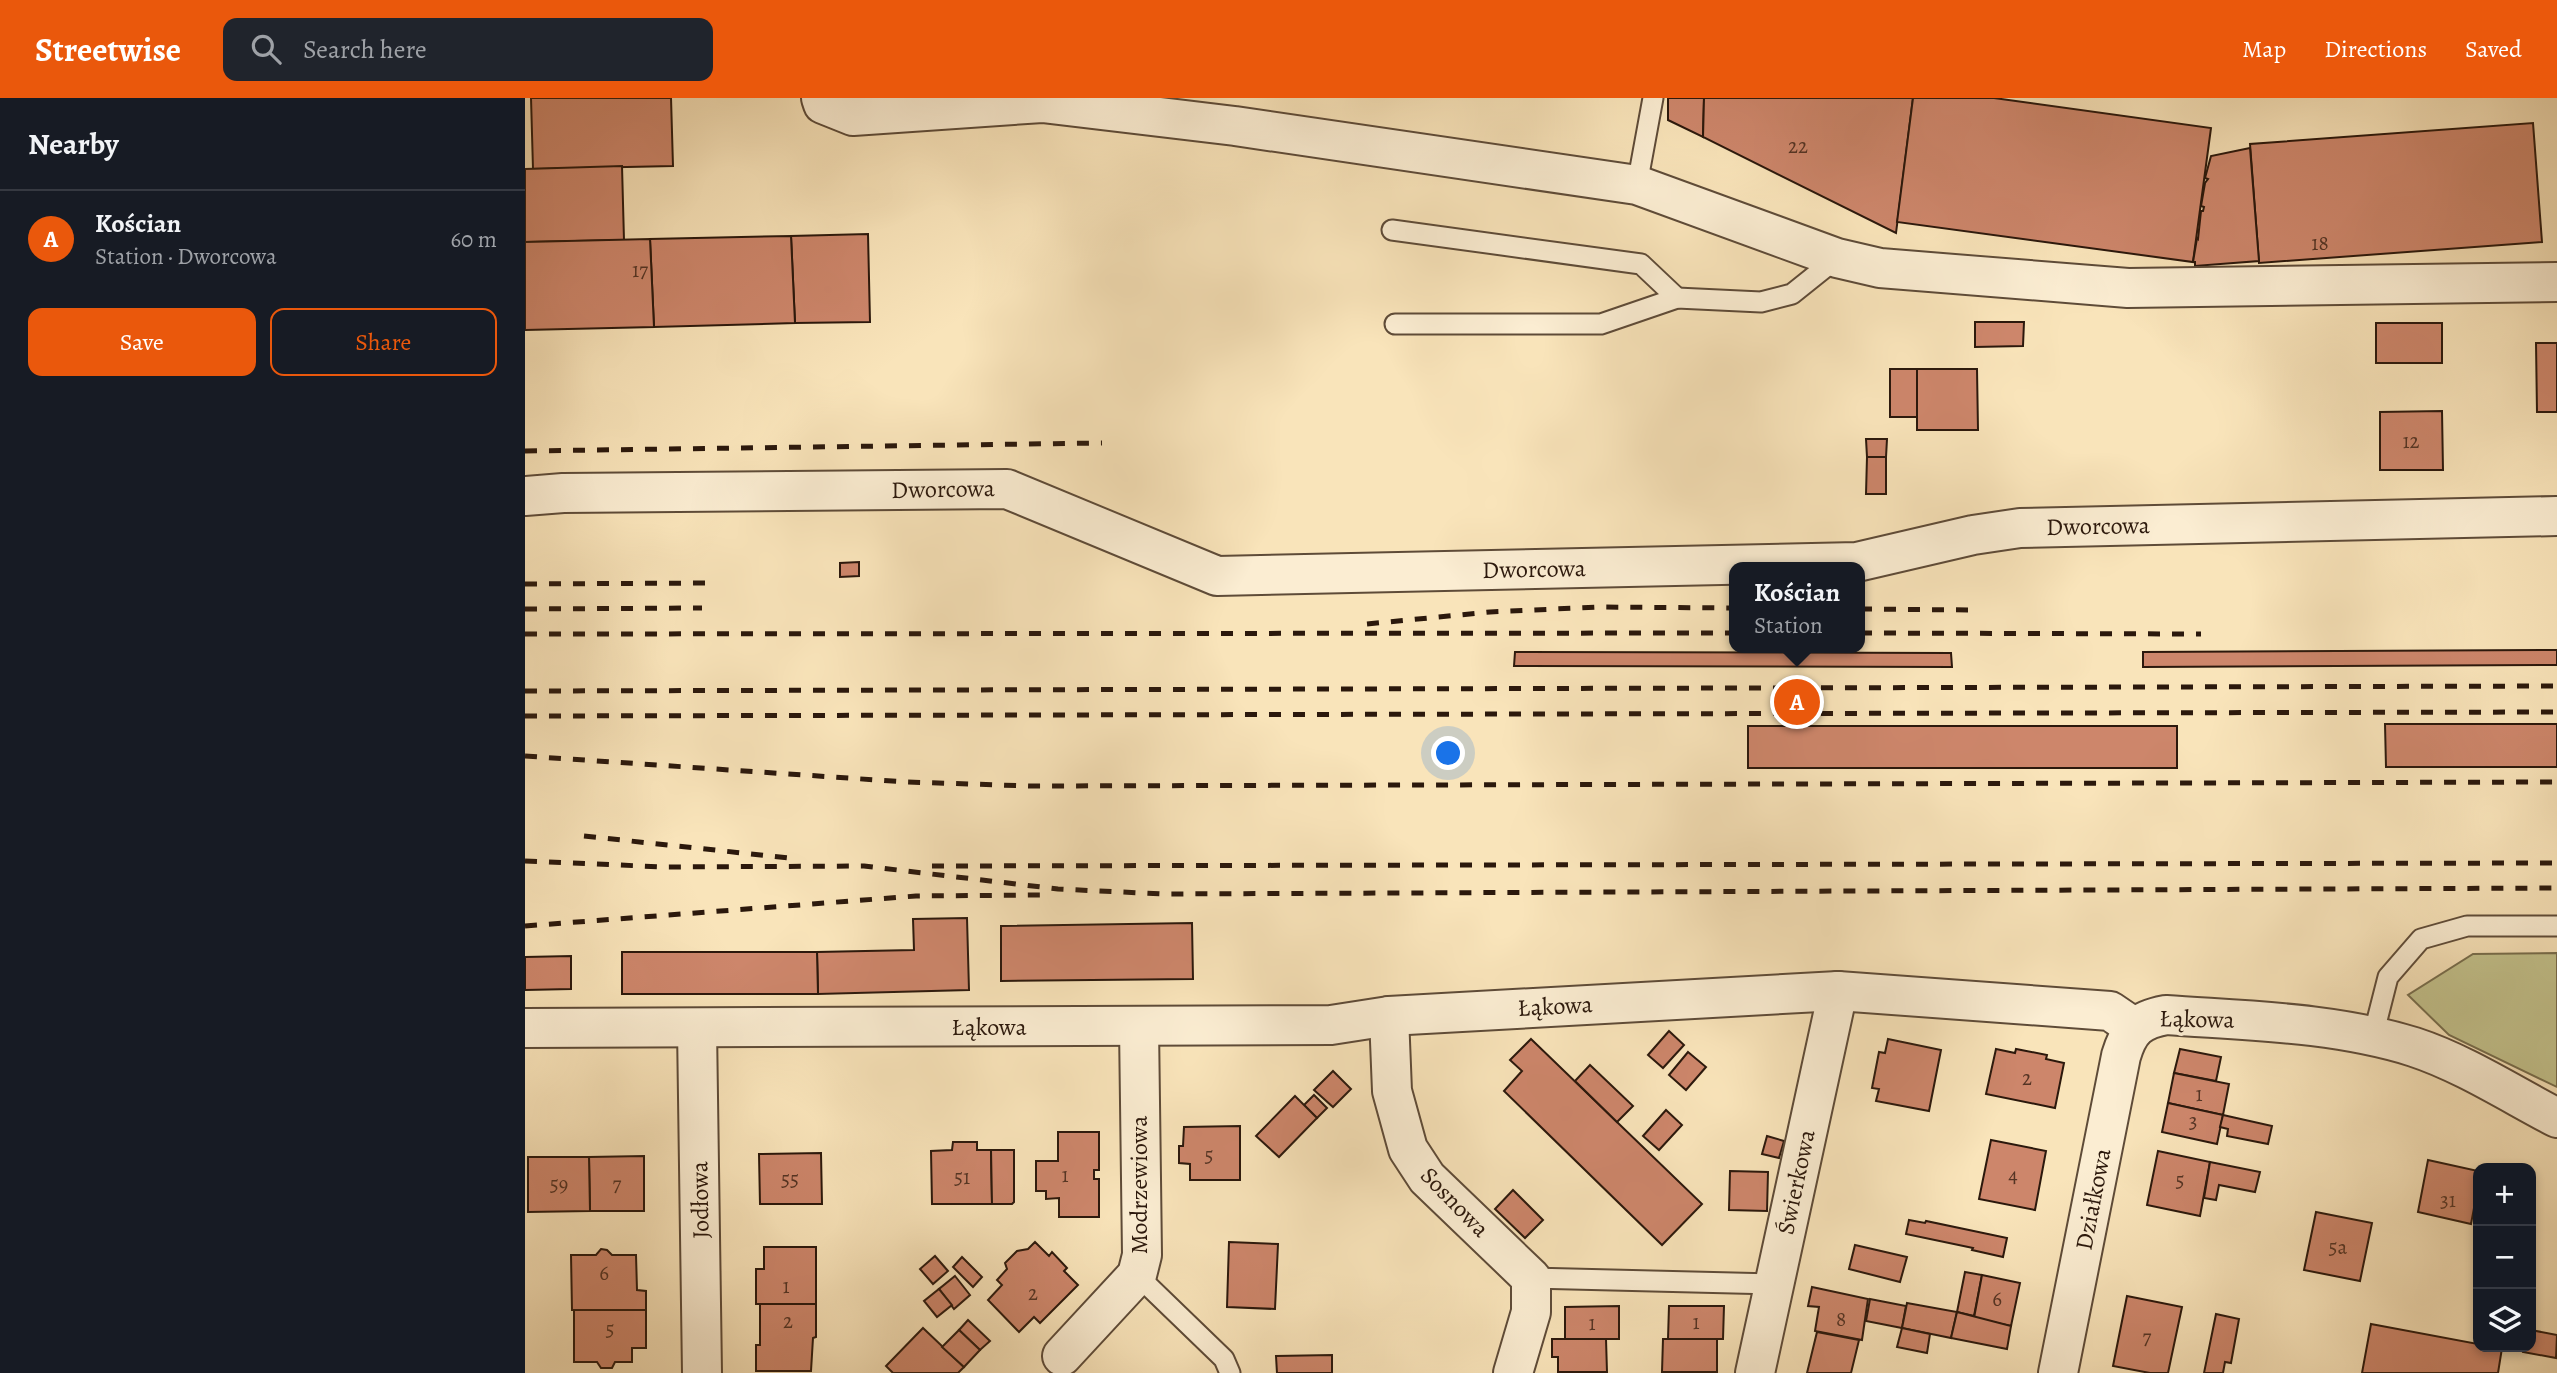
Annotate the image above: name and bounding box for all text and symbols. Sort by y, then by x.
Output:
search box [223,18,713,81]
text: Streetwise [35,27,181,72]
icon: search [247,30,285,68]
text: Search here [303,32,427,67]
text: Map [2242,33,2286,65]
text: Directions [2324,33,2427,65]
text: Saved [2465,33,2522,65]
text: Nearby [28,124,119,164]
house number: 22 [1788,132,1808,160]
text: Kościan [95,206,181,241]
text: A [44,224,58,255]
text: 60 m [450,224,497,255]
house number: 18 [2311,229,2329,257]
text: Station · Dworcowa [95,241,277,272]
house number: 17 [632,256,648,284]
button: Save [28,308,256,376]
button: Share [270,308,497,376]
house number: 12 [2402,427,2420,455]
street label: Dworcowa [891,472,996,506]
street label: Dworcowa [2046,509,2151,543]
street label: Dworcowa [1482,552,1587,586]
popup [1729,562,1865,653]
text: Kościan [1754,575,1840,610]
text: Station [1754,610,1823,641]
pin: A [1774,676,1820,728]
your location [1431,736,1465,770]
street label: Łąkowa [1517,988,1594,1024]
street label: Łąkowa [2159,1002,2236,1036]
street label: Łąkowa [951,1011,1027,1043]
house number: 2 [2022,1064,2032,1092]
house number: 1 [2195,1080,2203,1108]
house number: 3 [2189,1107,2197,1135]
street label: Modrzewiowa [1123,1115,1155,1254]
street label: Świerkowa [1769,1126,1823,1237]
house number: 5 [1204,1141,1214,1169]
street label: Działkowa [2067,1145,2119,1253]
street label: Jodłowa [683,1160,717,1239]
street label: Sosnowa [1414,1160,1497,1245]
house number: 1 [1061,1161,1069,1189]
house number: 4 [2008,1161,2018,1189]
house number: 51 [954,1163,970,1191]
map controls [2473,1163,2536,1352]
button: + [2473,1163,2536,1226]
house number: 55 [781,1165,799,1193]
house number: 5 [2175,1166,2185,1194]
house number: 59 [550,1170,568,1198]
house number: 7 [613,1170,622,1198]
house number: 31 [2440,1186,2456,1214]
button: − [2473,1226,2536,1289]
house number: 5a [2329,1233,2348,1261]
house number: 6 [599,1259,609,1287]
house number: 1 [782,1272,790,1300]
house number: 2 [1028,1279,1038,1307]
house number: 6 [1992,1285,2002,1313]
button: layers [2473,1289,2536,1352]
house number: 8 [1836,1305,1846,1333]
house number: 2 [783,1307,793,1335]
house number: 1 [1692,1308,1700,1336]
house number: 1 [1588,1309,1596,1337]
house number: 5 [605,1315,615,1343]
house number: 7 [2143,1323,2152,1351]

